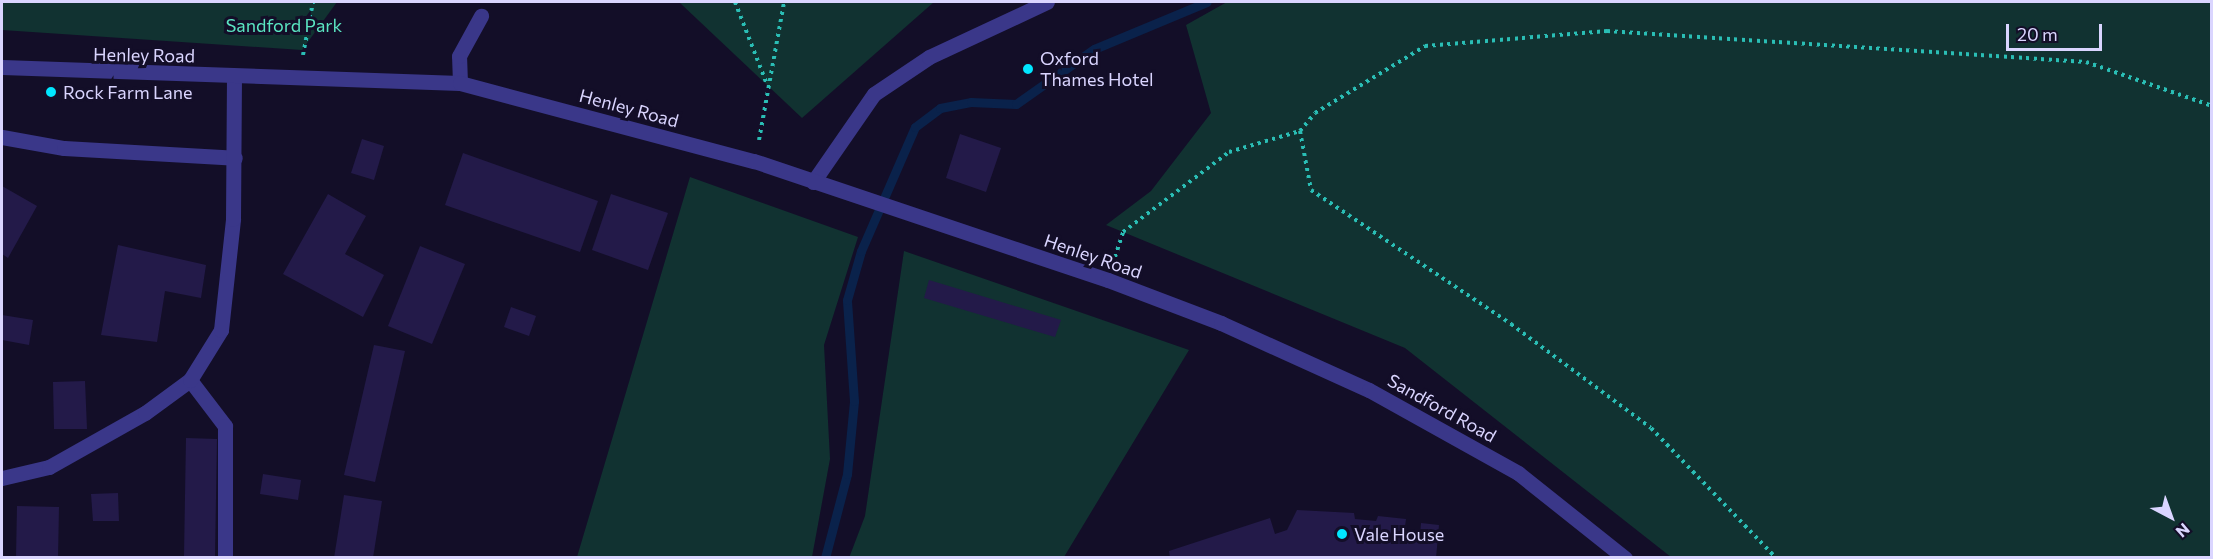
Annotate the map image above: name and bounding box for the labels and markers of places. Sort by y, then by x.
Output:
place label: Oxford Thames Hotel [1040,48,1154,90]
marker: Oxford Thames Hotel [1021,62,1035,76]
place label: Rock Farm Lane [63,81,193,103]
marker: Rock Farm Lane [44,85,58,99]
place label: Vale House [1354,523,1444,545]
marker: Vale House [1335,527,1349,541]

